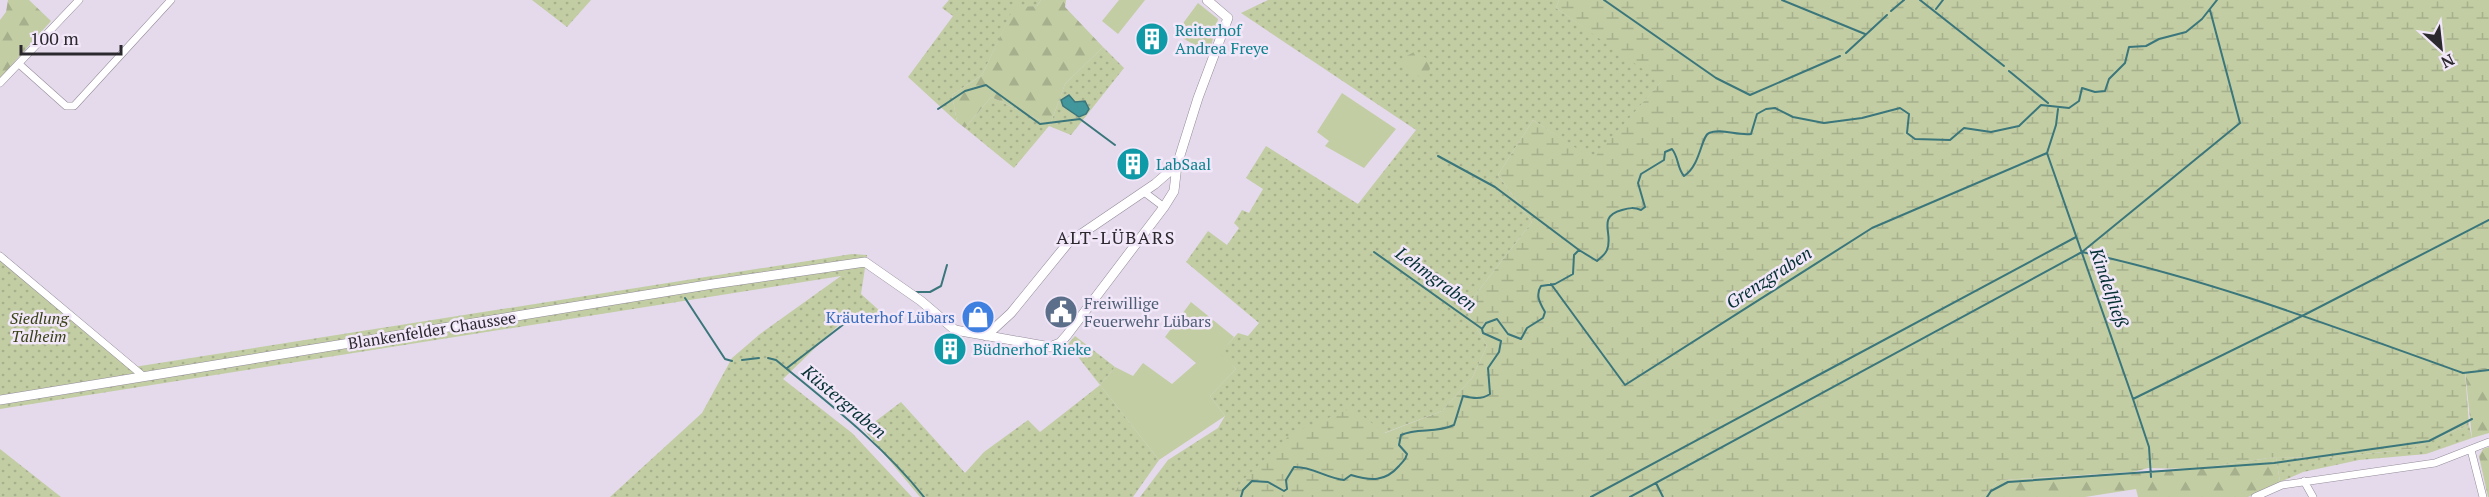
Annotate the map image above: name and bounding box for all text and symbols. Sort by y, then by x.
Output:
scale bar [21,18,122,56]
north arrow [2411,18,2471,78]
place label: Reiterhof Andrea Freye [1175,19,1269,59]
building icon: Reiterhof Andrea Freye [1134,21,1170,57]
text: 100 m [30,26,79,50]
text: N [2437,49,2458,74]
building icon: LabSaal [1115,146,1151,182]
place label: LabSaal [1156,153,1211,175]
district label: ALT-LÜBARS [1056,225,1176,249]
water label: Lehmgraben [1390,240,1482,316]
water label: Grenzgraben [1721,240,1816,314]
water label: Kindelfließ [2085,244,2135,331]
place label: Freiwillige Feuerwehr Lübars [1084,292,1211,332]
public building icon: Freiwillige Feuerwehr Lübars [1043,294,1079,330]
shop icon: Kräuterhof Lübars [960,299,996,335]
street label: Blankenfelder Chaussee [346,306,518,354]
place label: Kräuterhof Lübars [826,306,955,328]
park label: Siedlung Talheim [10,307,69,347]
building icon: Büdnerhof Rieke [932,331,968,367]
place label: Büdnerhof Rieke [973,338,1091,360]
water label: Küstergraben [797,358,892,443]

